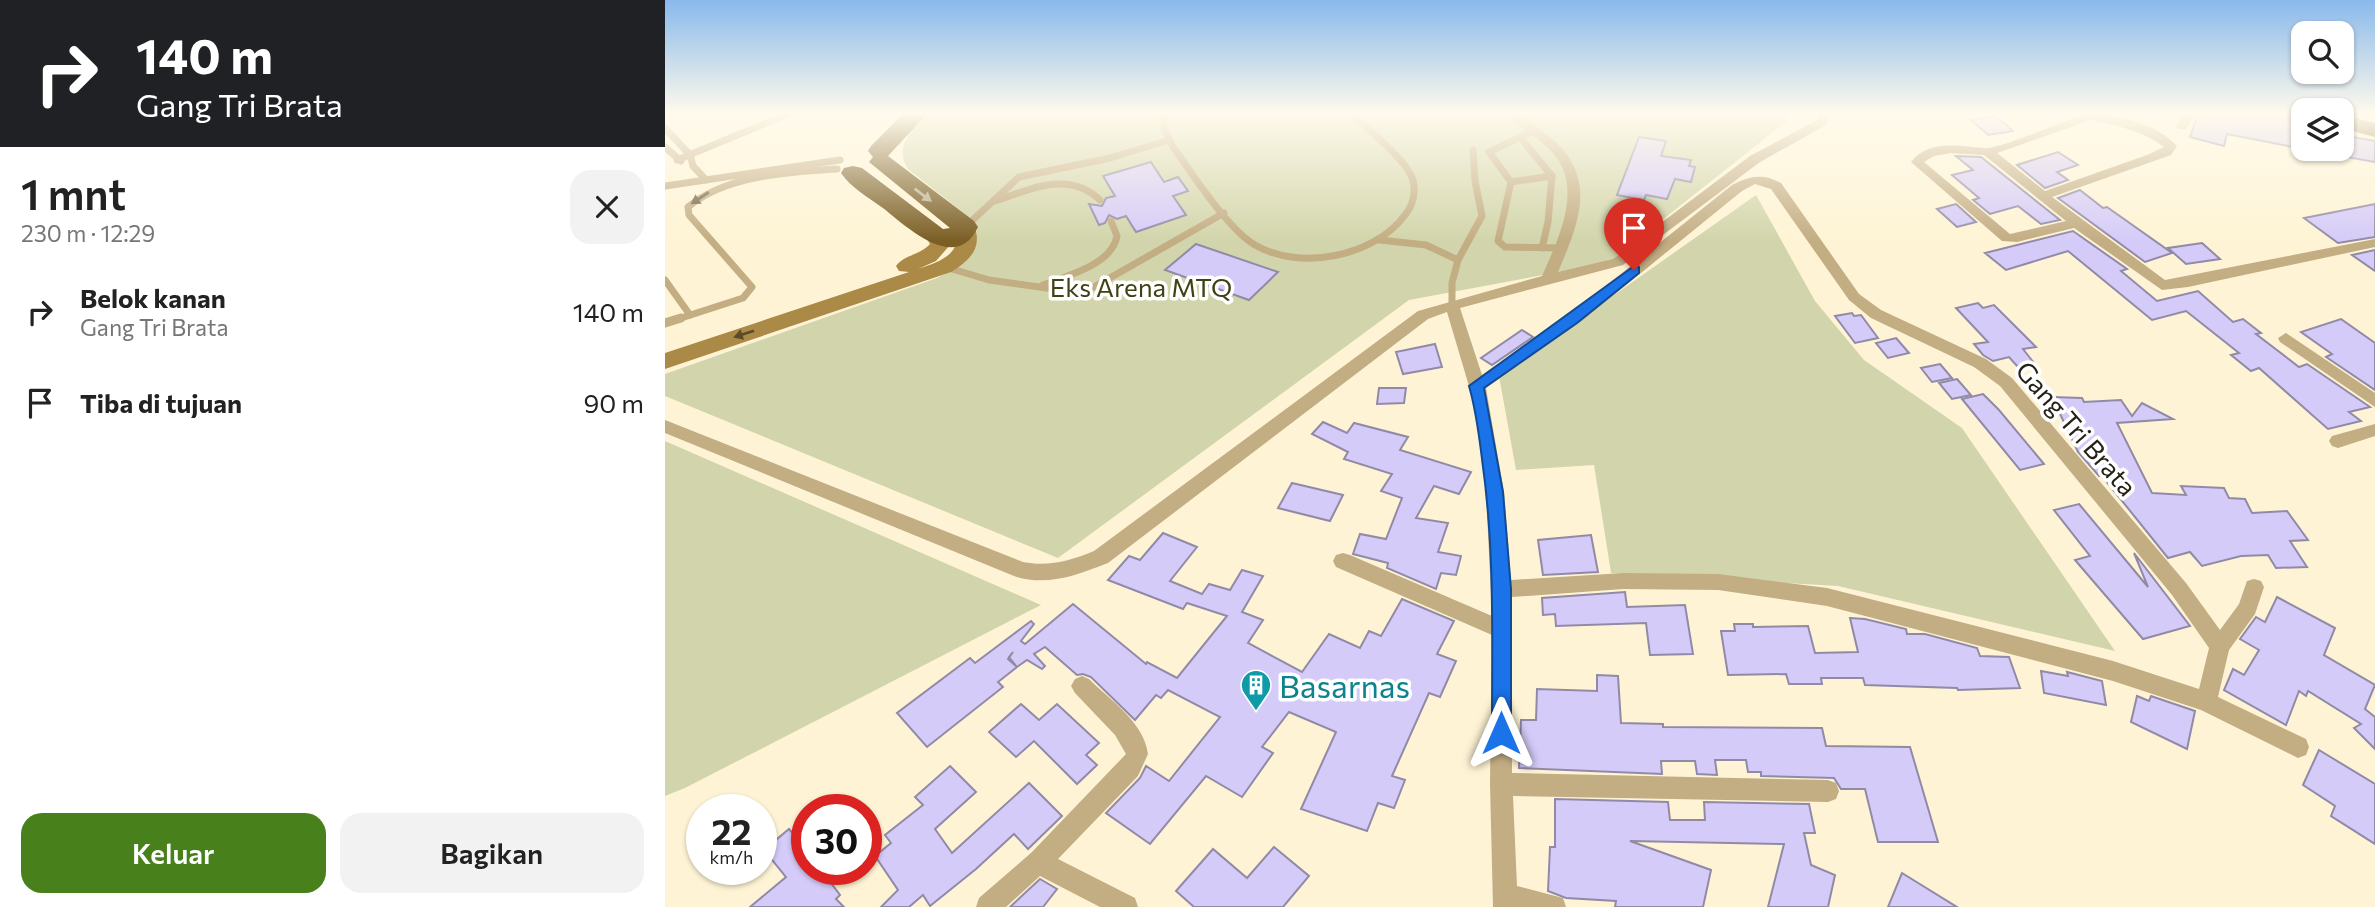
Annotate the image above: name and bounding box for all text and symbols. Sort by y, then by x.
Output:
map controls [2291,21,2354,161]
button: search [2291,21,2354,84]
text: 140 m [136,24,273,84]
icon: right [21,28,112,119]
text: Gang Tri Brata [136,84,343,124]
button: layers [2291,98,2354,161]
text: 1 mnt [21,167,126,219]
button: close [570,170,644,244]
one-way arrow [914,187,932,201]
one-way arrow [690,191,710,204]
pin [1604,198,1664,270]
icon: arrive [1615,209,1653,247]
text: 230 m · 12:29 [21,219,155,247]
park label: Eks Arena MTQ [1050,271,1232,302]
text: Belok kanan [80,282,226,313]
icon: right [21,293,59,331]
text: 140 m [573,296,644,327]
text: Gang Tri Brata [80,313,229,341]
one-way arrow [733,329,754,340]
street label: Gang Tri Brata [2010,354,2144,502]
icon: arrive [21,384,59,422]
text: Tiba di tujuan [80,387,242,418]
text: 90 m [584,387,644,418]
place label: Basarnas [1279,665,1410,705]
building icon: Basarnas [1239,668,1273,712]
position arrow [1464,696,1538,770]
speed limit sign: 30 [791,794,882,885]
text: 22 [712,809,751,852]
button: Keluar [21,813,326,893]
button: Bagikan [340,813,644,893]
text: km/h [710,846,753,868]

